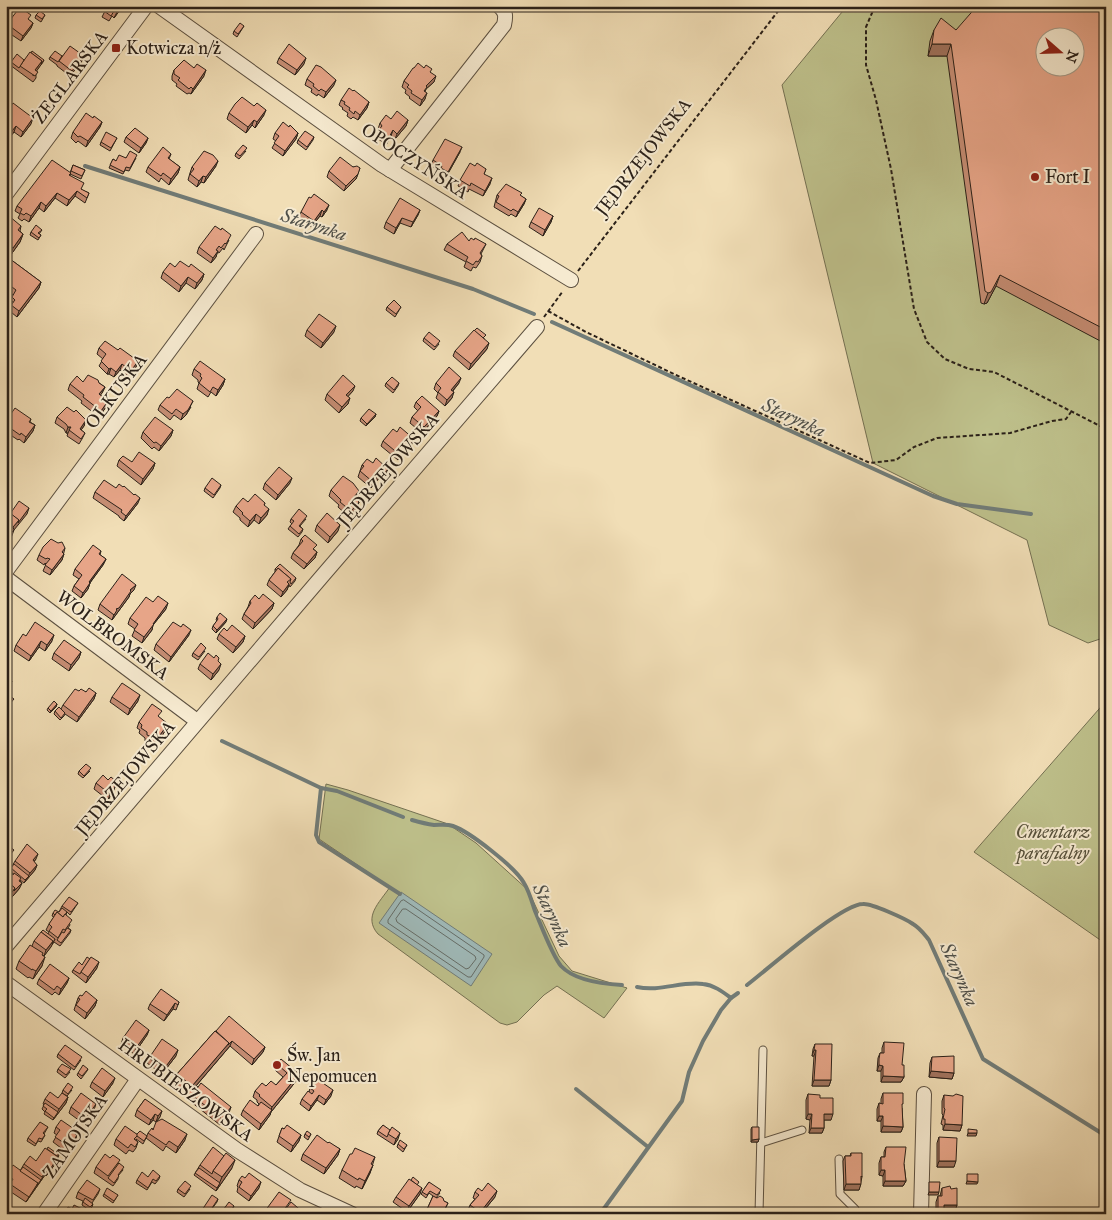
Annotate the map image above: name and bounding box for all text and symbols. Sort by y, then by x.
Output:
street label: ŻEGLARSKA [27,25,112,128]
north arrow [1034,28,1084,78]
place label: Kotwicza n/ż [126,37,221,59]
marker: Kotwicza n/ż [110,42,122,54]
text: N [1062,48,1082,65]
street label: JĘDRZEJOWSKA [589,94,697,223]
street label: OPOCZYŃSKA [357,117,474,204]
place label: Fort I [1045,166,1091,188]
marker: Fort I [1029,171,1041,183]
water label: Starynka [277,203,350,246]
street label: OLKUSKA [81,349,151,433]
water label: Starynka [757,392,829,442]
street label: JĘDRZEJOWSKA [331,409,444,534]
street label: WOLBROMSKA [52,586,174,684]
street label: JĘDRZEJOWSKA [69,716,180,842]
park label: Cmentarz parafialny [1014,821,1090,865]
water label: Starynka [527,879,577,951]
water label: Starynka [935,938,984,1010]
street label: HRUBIESZOWSKA [114,1034,258,1146]
place label: Św. Jan Nepomucen [287,1042,377,1087]
marker: Św. Jan Nepomucen [271,1059,283,1071]
street label: ZAMOJSKA [38,1090,113,1183]

